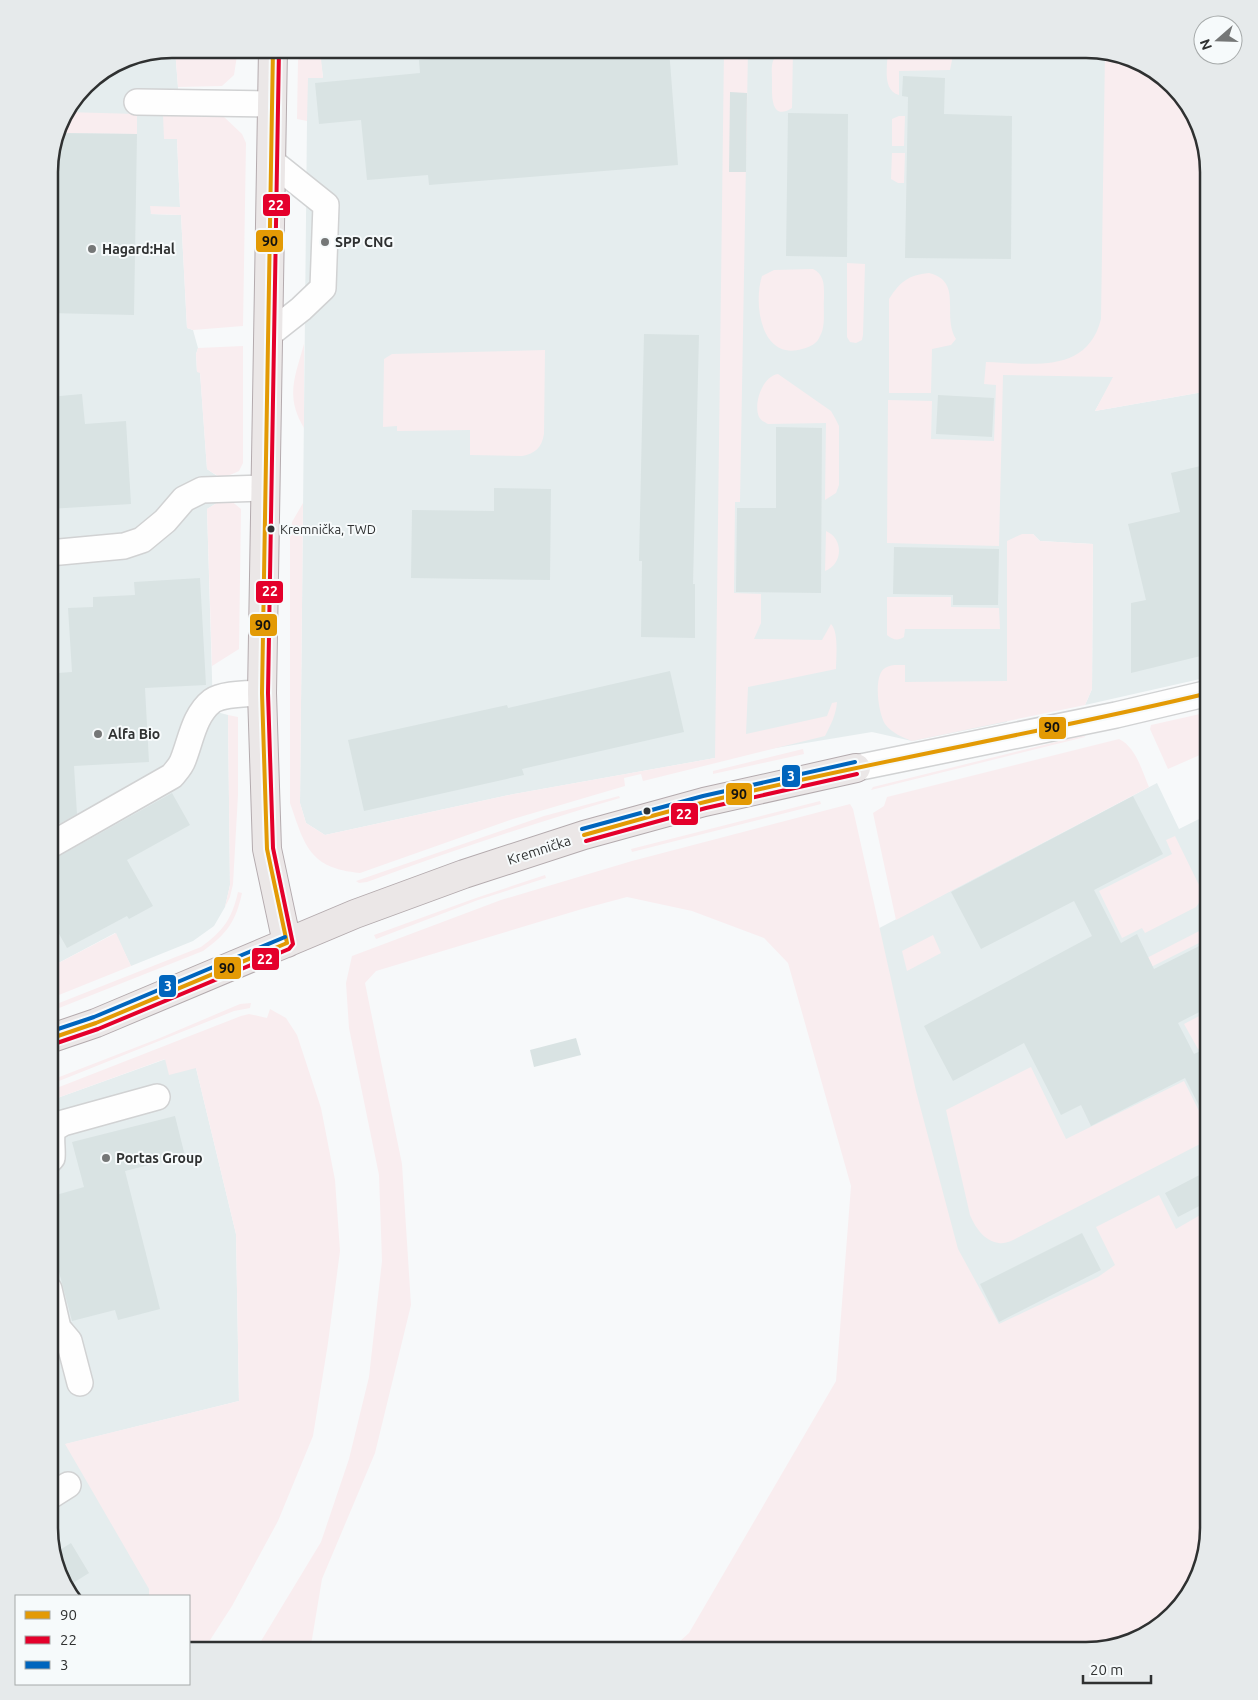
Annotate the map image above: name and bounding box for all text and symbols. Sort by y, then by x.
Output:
north arrow [1193,15,1243,65]
text: N [1196,37,1215,52]
line badge: 22 [262,193,291,217]
text: 22 [268,197,284,213]
line badge: 90 [255,229,284,253]
text: 90 [262,233,278,249]
place label: SPP CNG [335,234,393,250]
marker: SPP CNG [319,236,331,248]
place label: Hagard:Hal [102,241,175,257]
marker: Hagard:Hal [86,243,98,255]
place label: Kremnička, TWD [280,522,376,537]
marker: Kremnička, TWD [266,524,276,534]
line badge: 22 [255,580,284,604]
text: 22 [262,583,278,599]
line badge: 90 [249,613,278,637]
text: 90 [255,617,271,633]
line badge: 90 [1038,716,1067,740]
text: 90 [1044,719,1060,735]
place label: Alfa Bio [108,726,160,742]
marker: Alfa Bio [92,728,104,740]
line badge: 3 [781,764,801,788]
text: 3 [787,768,795,784]
line badge: 90 [725,782,753,806]
text: 90 [731,786,747,802]
line badge: 22 [670,802,699,826]
unlabelled marker [642,806,652,816]
text: 22 [676,806,692,822]
street label: Kremnička [505,832,573,868]
line badge: 22 [251,947,280,971]
text: 22 [257,951,273,967]
line badge: 90 [213,956,242,980]
text: 90 [219,960,235,976]
line badge: 3 [158,974,177,998]
text: 3 [164,978,172,994]
place label: Portas Group [116,1150,203,1166]
marker: Portas Group [100,1152,112,1164]
legend [15,1595,190,1685]
text: 90 [60,1606,77,1623]
text: 22 [60,1631,77,1648]
scale bar [1083,1652,1150,1684]
text: 3 [60,1656,68,1673]
text: 20 m [1090,1661,1123,1678]

